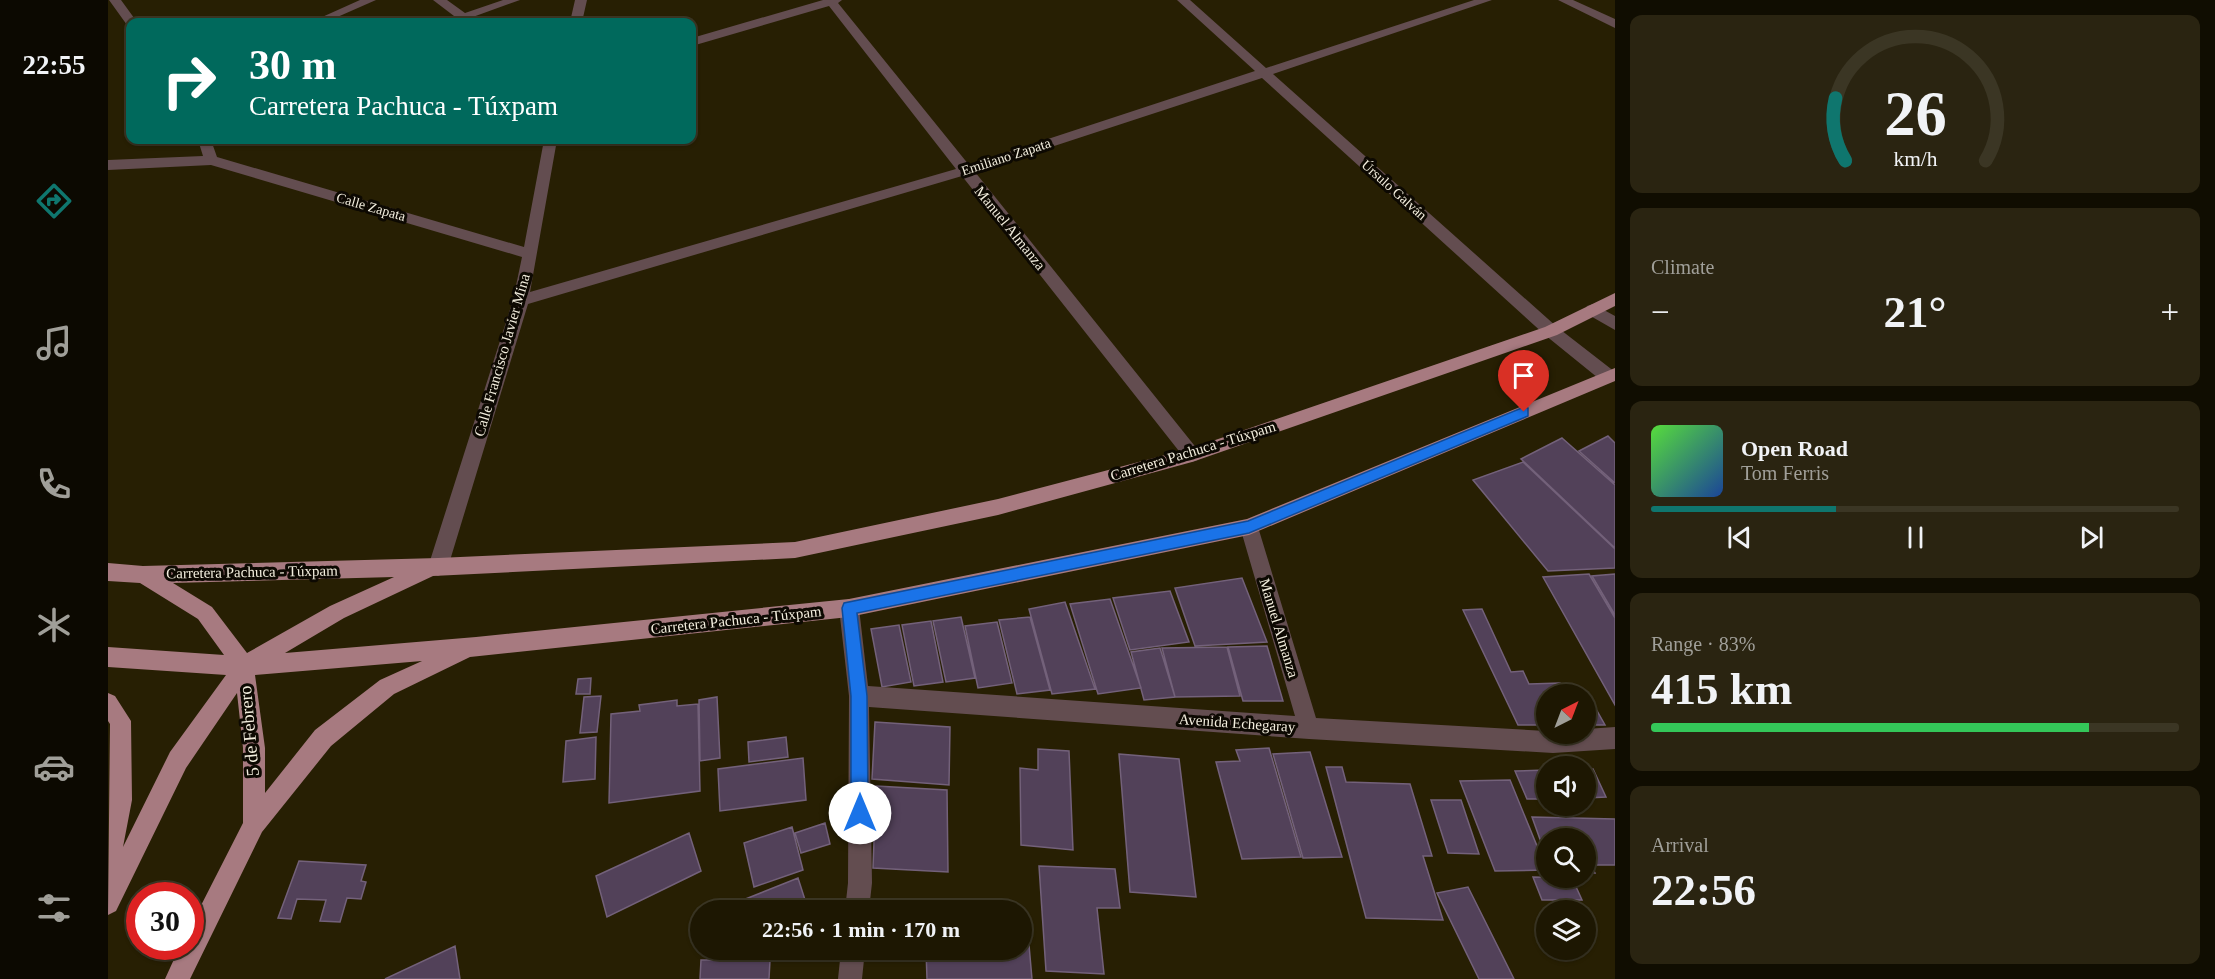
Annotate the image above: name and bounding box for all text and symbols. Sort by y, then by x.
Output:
icon: right [150,42,228,120]
text: 30 m [249,42,337,88]
text: 22:55 [23,50,86,80]
text: 26 [1884,79,1946,148]
text: Carretera Pachuca - Túxpam [249,91,558,121]
street label: Emiliano Zapata [959,135,1053,178]
text: km/h [1893,147,1937,171]
street label: Úrsulo Galván [1358,156,1430,223]
icon: directions [33,180,75,222]
street label: Manuel Almanza [971,183,1049,273]
street label: Calle Zapata [335,190,408,224]
text: Climate [1651,256,1714,278]
street label: Calle Francisco Javier Mina [471,271,533,438]
text: 21° [1884,287,1947,337]
text: − [1651,294,1670,330]
text: + [2160,294,2179,330]
icon: music [33,322,75,364]
pin [1498,350,1549,412]
icon: arrive [1507,359,1540,392]
street label: Carretera Pachuca - Túxpam [1109,418,1278,484]
text: Open Road [1741,436,1848,461]
text: Tom Ferris [1741,462,1829,484]
icon: phone [33,463,75,505]
icon: previous [1723,521,1756,554]
icon: pause [1899,521,1932,554]
icon: next [2075,521,2108,554]
street label: Carretera Pachuca - Túxpam [166,562,338,581]
street label: Manuel Almanza [1256,576,1302,680]
street label: Carretera Pachuca - Túxpam [650,603,823,637]
icon: climate [33,604,75,646]
text: Range · 83% [1651,633,1755,655]
text: 415 km [1651,664,1792,714]
north arrow [1536,684,1596,744]
map controls [1536,684,1596,960]
street label: 5 de Febrero [235,685,263,777]
street label: Avenida Echegaray [1178,711,1296,735]
icon: car [33,746,75,788]
button: sound [1536,756,1596,816]
position arrow [828,781,892,845]
button: search [1536,828,1596,888]
text: Arrival [1651,834,1709,856]
text: 22:56 [1651,865,1756,915]
speed limit sign: 30 [126,882,204,960]
icon: filters [33,887,75,929]
button: layers [1536,900,1596,960]
text: 22:56 · 1 min · 170 m [762,917,960,942]

